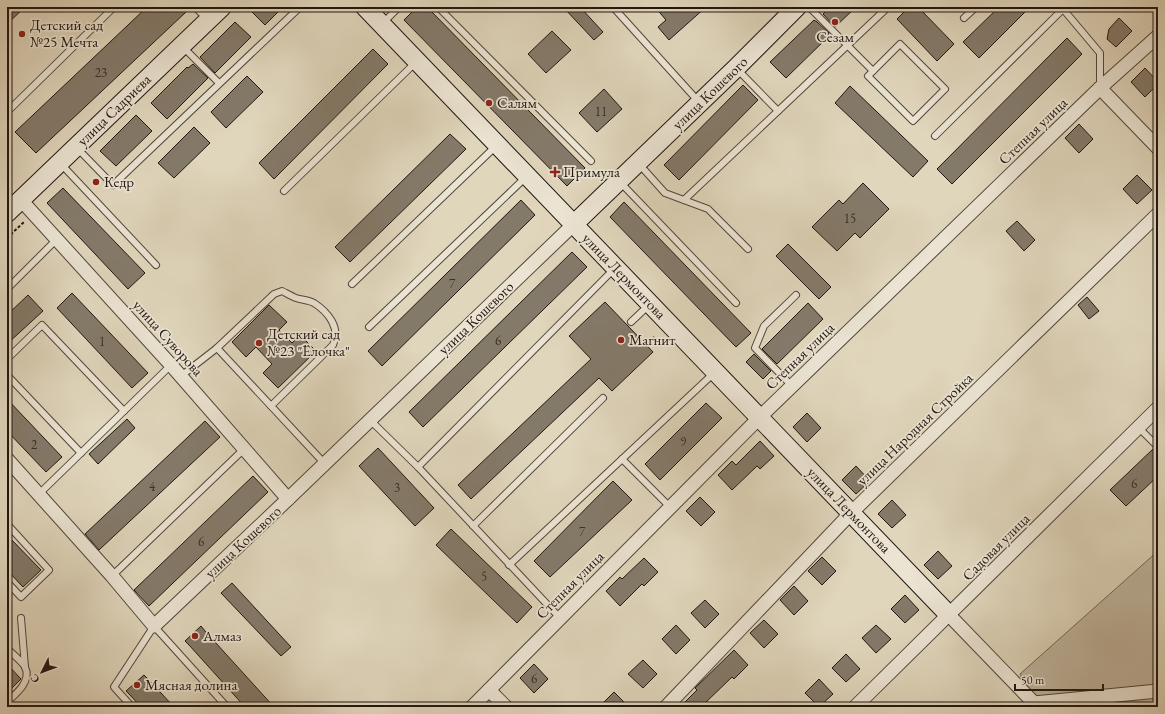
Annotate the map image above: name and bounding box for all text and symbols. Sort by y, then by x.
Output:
place label: Детский сад №25 Мечта [30,15,103,51]
marker: Сезам [830,17,840,27]
place label: Сезам [816,27,854,46]
marker: Детский сад №25 Мечта [17,29,27,39]
street label: улица Кошевого [668,52,751,133]
house number: 23 [95,64,107,81]
street label: улица Садриева [73,70,155,150]
place label: Салям [497,93,538,112]
street label: Степная улица [994,93,1071,168]
marker: Салям [484,98,494,108]
house number: 11 [595,103,607,120]
place label: Примула [563,162,620,181]
marker: Примула [550,167,560,177]
place label: Кедр [104,172,134,191]
marker: Кедр [91,177,101,187]
house number: 15 [844,210,856,227]
street label: улица Лермонтова [578,229,670,323]
house number: 7 [449,275,456,292]
street label: улица Кошевого [434,277,517,358]
street label: улица Суворова [129,295,208,380]
street label: Степная улица [761,318,838,393]
place label: Детский сад №23 "Ёлочка" [267,324,350,360]
place label: Магнит [629,330,675,349]
house number: 6 [495,332,501,349]
house number: 1 [99,333,105,350]
marker: Магнит [616,335,626,345]
marker: Детский сад №23 "Ёлочка" [254,338,264,348]
street label: улица Народная Стройка [853,368,977,489]
house number: 9 [680,433,687,450]
house number: 2 [31,436,38,453]
street label: улица Лермонтова [803,463,895,557]
house number: 6 [1131,475,1137,492]
house number: 4 [149,478,156,495]
house number: 3 [394,479,400,496]
street label: улица Кошевого [200,501,285,582]
street label: Садовая улица [958,509,1033,584]
house number: 7 [579,523,586,540]
house number: 6 [198,533,204,550]
street label: Степная улица [532,547,608,623]
house number: 5 [481,568,487,585]
place label: Алмаз [202,626,242,645]
marker: Алмаз [190,631,200,641]
north arrow [22,652,62,692]
scale bar [1015,666,1103,692]
house number: 6 [531,670,537,687]
text: С [27,671,42,686]
text: 50 m [1021,672,1045,688]
place label: Мясная долина [145,675,237,694]
marker: Мясная долина [132,680,142,690]

